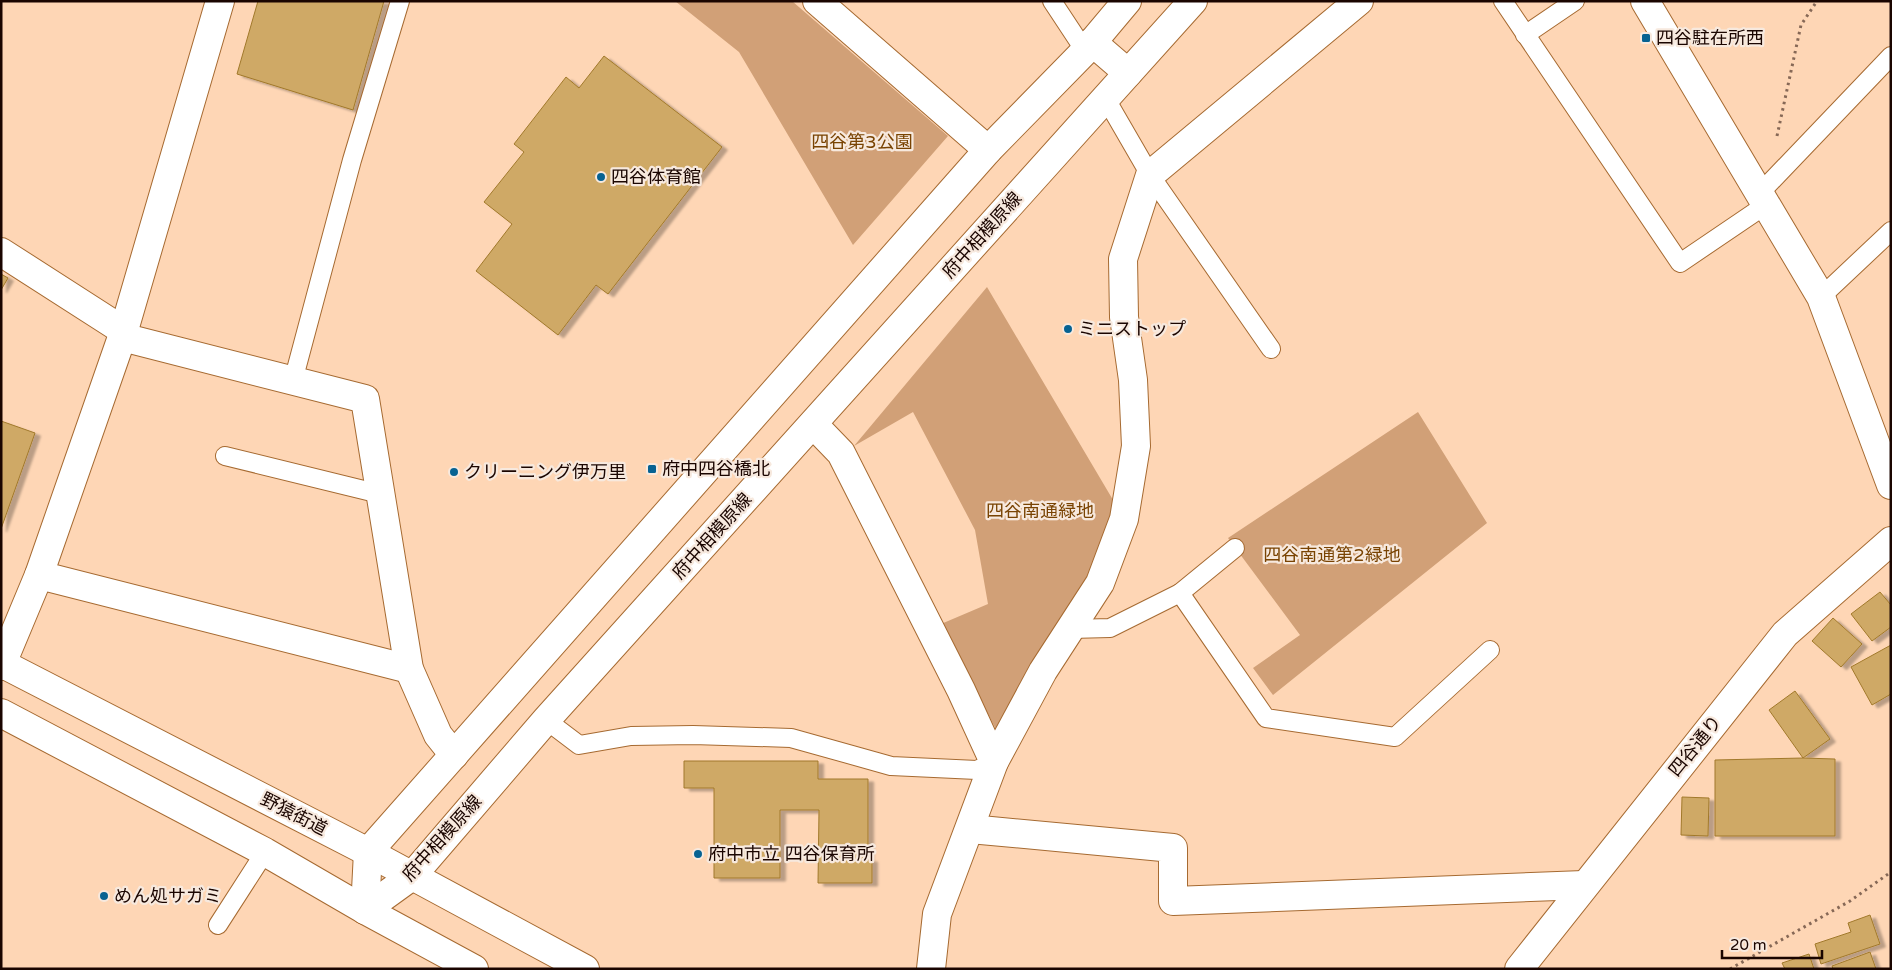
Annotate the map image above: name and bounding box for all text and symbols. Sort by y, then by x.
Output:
place label: 四谷駐在所西 [1656,27,1764,49]
marker: 四谷駐在所西 [1640,32,1652,44]
park label: 四谷第3公園 [811,131,913,153]
place label: 四谷体育館 [611,166,701,188]
marker: 四谷体育館 [595,171,607,183]
street label: 府中相模原線 [938,188,1026,282]
place label: ミニストップ [1078,318,1186,340]
marker: ミニストップ [1062,323,1074,335]
place label: 府中四谷橋北 [662,458,770,480]
place label: クリーニング伊万里 [464,461,626,483]
marker: 府中四谷橋北 [646,463,658,475]
marker: クリーニング伊万里 [448,466,460,478]
street label: 府中相模原線 [668,489,756,583]
park label: 四谷南通緑地 [986,500,1094,522]
park label: 四谷南通第2緑地 [1263,544,1401,566]
street label: 四谷通り [1664,711,1726,781]
street label: 野猿街道 [257,788,331,840]
street label: 府中相模原線 [398,791,486,885]
place label: 府中市立 四谷保育所 [708,843,875,865]
marker: 府中市立 四谷保育所 [692,848,704,860]
place label: めん処サガミ [114,885,222,907]
marker: めん処サガミ [98,890,110,902]
scale bar [1722,928,1822,960]
text: 20 m [1730,936,1767,954]

